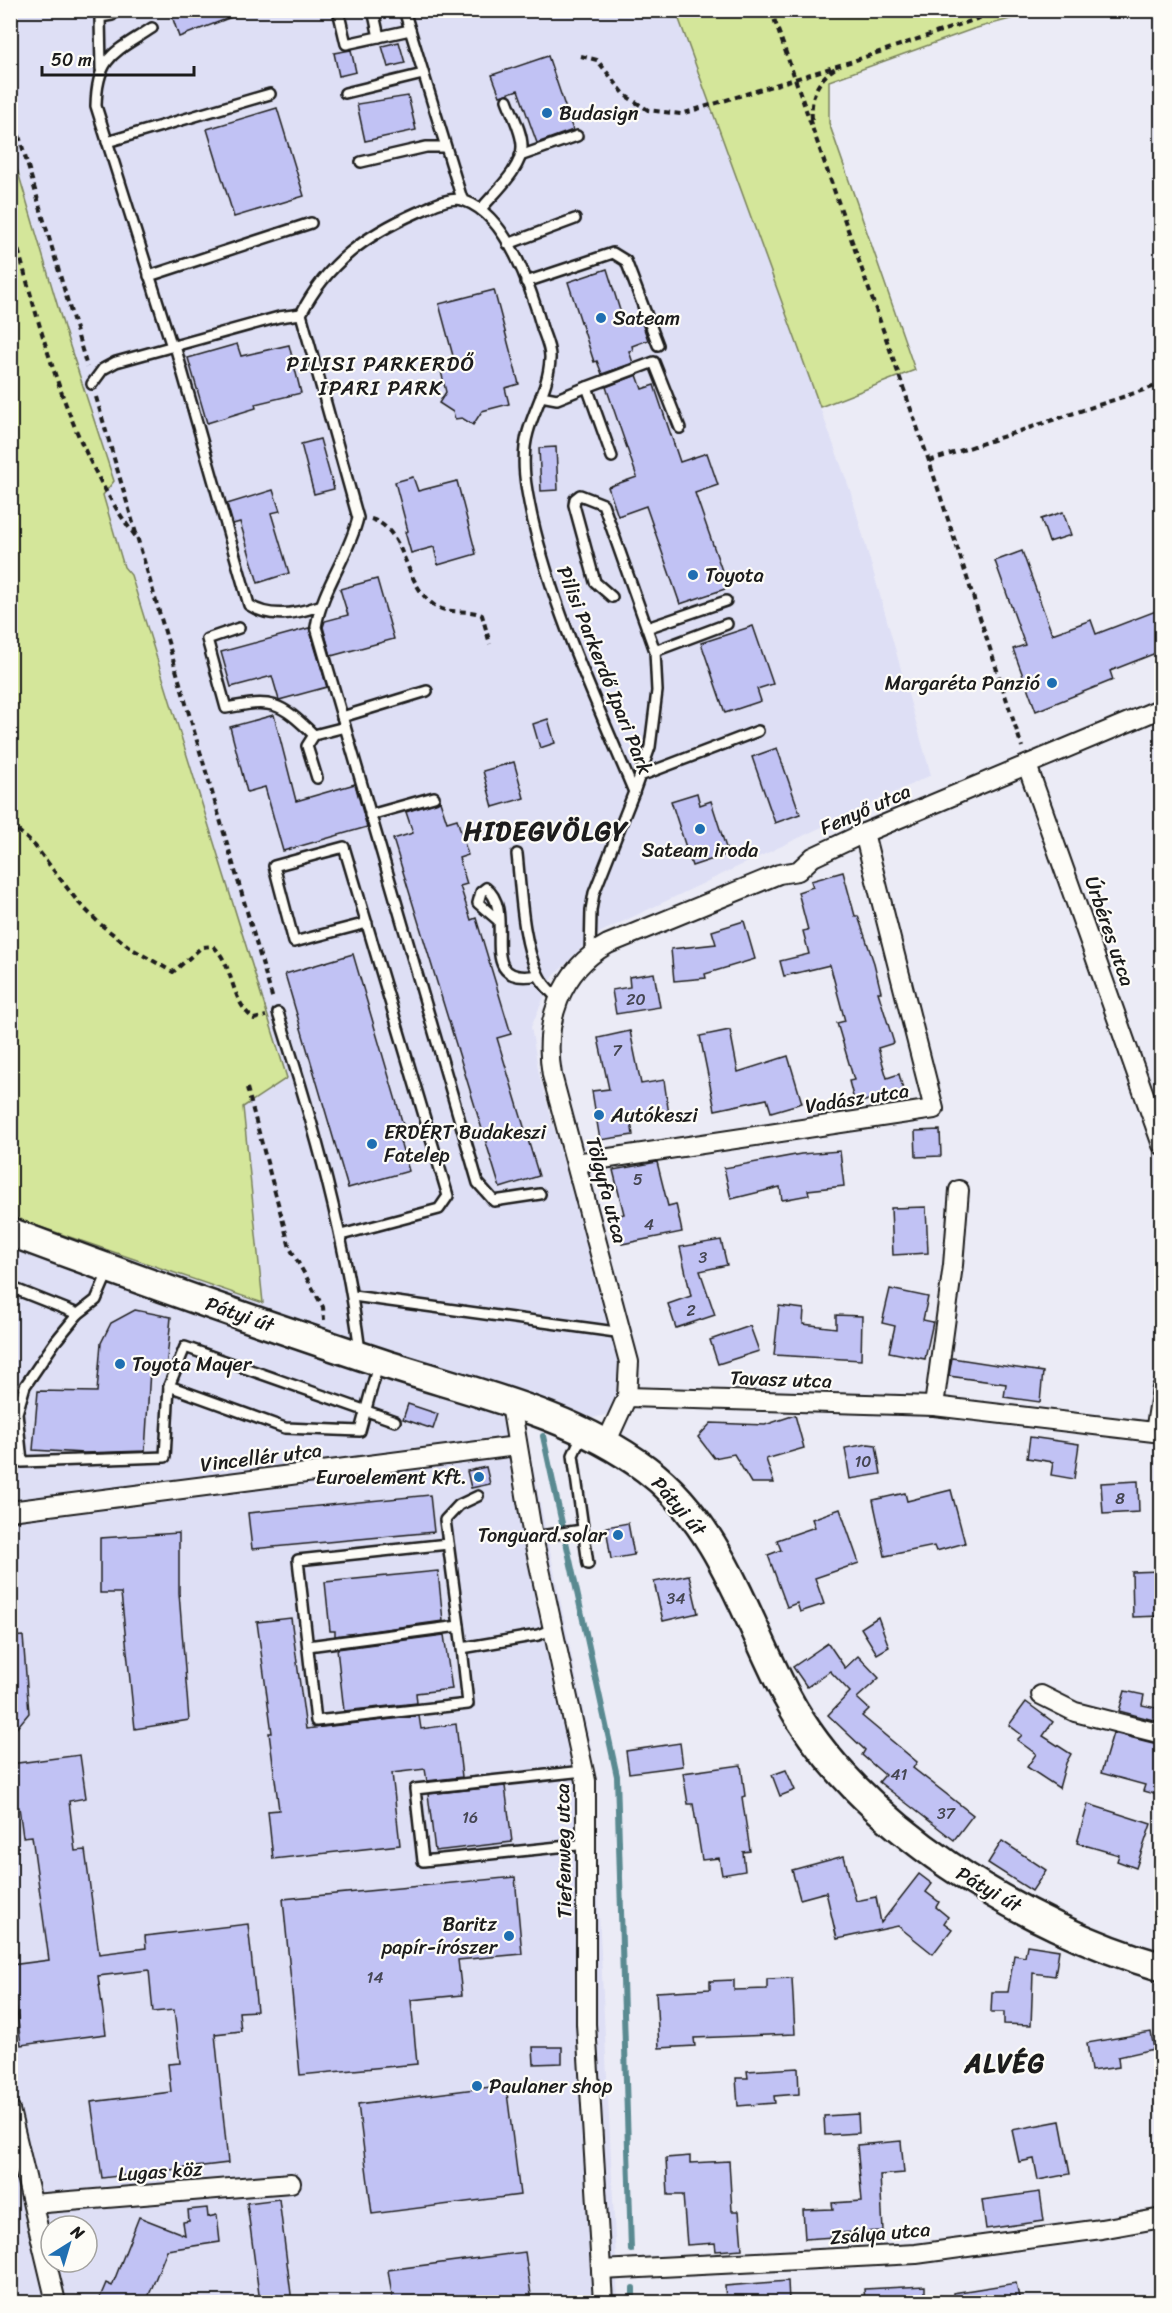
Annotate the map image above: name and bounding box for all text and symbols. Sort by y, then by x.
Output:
scale bar [42,39,194,77]
text: 50 m [51,44,92,76]
place label: Budasign [559,96,639,131]
marker: Budasign [540,106,554,120]
place label: Sateam [613,301,680,336]
marker: Sateam [594,311,608,325]
district label: PILISI PARKERDŐ IPARI PARK [286,345,476,407]
place label: Toyota [705,558,764,593]
street label: Pilisi Parkerdő Ipari Park [547,560,663,780]
marker: Toyota [686,568,700,582]
place label: Margaréta Panzió [885,666,1041,701]
marker: Margaréta Panzió [1045,676,1059,690]
street label: Fenyő utca [814,774,916,845]
district label: HIDEGVÖLGY [464,808,629,854]
marker: Sateam iroda [693,822,707,836]
place label: Sateam iroda [642,833,758,868]
street label: Úrbéres utca [1074,871,1145,991]
house number: 20 [626,985,646,1014]
house number: 7 [612,1036,622,1065]
street label: Vadász utca [803,1073,911,1124]
place label: Autókeszi [610,1098,698,1133]
marker: Autókeszi [592,1108,606,1122]
place label: ERDÉRT Budakeszi Fatelep [384,1115,548,1173]
street label: Tölgyfa utca [575,1133,638,1247]
marker: ERDÉRT Budakeszi Fatelep [365,1137,379,1151]
house number: 5 [633,1165,643,1194]
house number: 4 [644,1210,654,1239]
house number: 3 [699,1243,708,1272]
street label: Pátyi út [201,1286,280,1343]
house number: 2 [686,1296,696,1325]
place label: Toyota Mayer [132,1347,253,1382]
marker: Toyota Mayer [113,1357,127,1371]
street label: Tavasz utca [729,1360,833,1399]
street label: Vincellér utca [198,1433,324,1482]
house number: 10 [855,1447,871,1476]
place label: Euroelement Kft. [316,1460,467,1495]
street label: Pátyi út [642,1468,716,1545]
marker: Euroelement Kft. [472,1470,486,1484]
house number: 8 [1115,1484,1125,1513]
place label: Tonguard solar [478,1518,608,1553]
marker: Tonguard solar [611,1528,625,1542]
house number: 34 [667,1584,685,1613]
house number: 41 [891,1760,908,1789]
street label: Tiefenweg utca [545,1783,582,1919]
house number: 37 [937,1799,956,1828]
house number: 16 [462,1803,478,1832]
street label: Pátyi út [949,1857,1029,1923]
place label: Baritz papír-írószer [381,1907,499,1965]
marker: Baritz papír-írószer [502,1929,516,1943]
house number: 14 [367,1963,383,1992]
district label: ALVÉG [964,2040,1045,2086]
place label: Paulaner shop [489,2069,613,2104]
marker: Paulaner shop [470,2079,484,2093]
street label: Lugas köz [117,2151,204,2192]
street label: Zsálya utca [828,2212,932,2255]
north arrow [39,2214,99,2274]
text: N [64,2217,92,2248]

